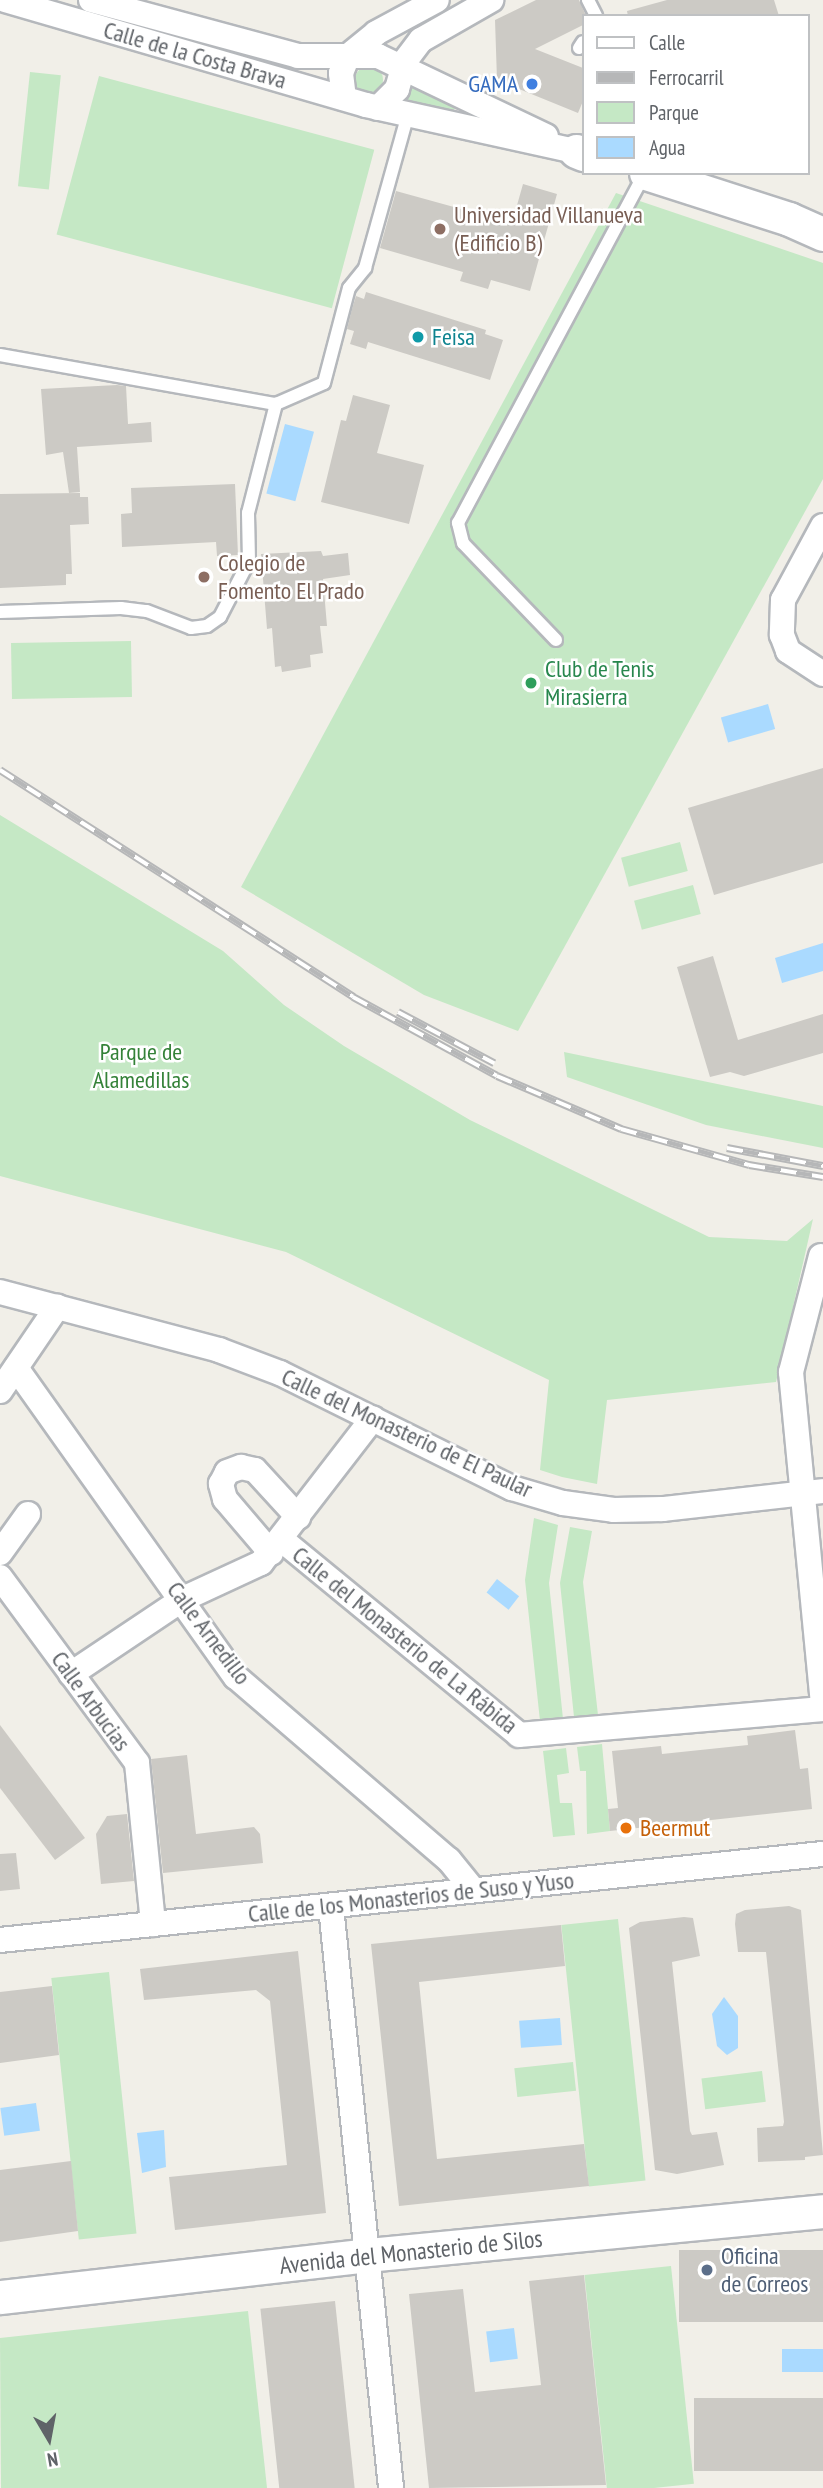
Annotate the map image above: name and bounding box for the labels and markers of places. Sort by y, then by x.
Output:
place label: GAMA [468,70,518,98]
marker: GAMA [524,76,540,92]
place label: Universidad Villanueva (Edificio B) [454,201,643,257]
marker: Universidad Villanueva (Edificio B) [432,221,448,237]
place label: Feisa [432,323,475,351]
marker: Feisa [410,329,426,345]
place label: Colegio de Fomento El Prado [218,549,364,605]
marker: Colegio de Fomento El Prado [196,569,212,585]
place label: Club de Tenis Mirasierra [545,655,655,711]
marker: Club de Tenis Mirasierra [523,675,539,691]
place label: Beermut [640,1814,710,1842]
marker: Beermut [618,1820,634,1836]
place label: Oficina de Correos [721,2242,808,2298]
marker: Oficina de Correos [699,2262,715,2278]

